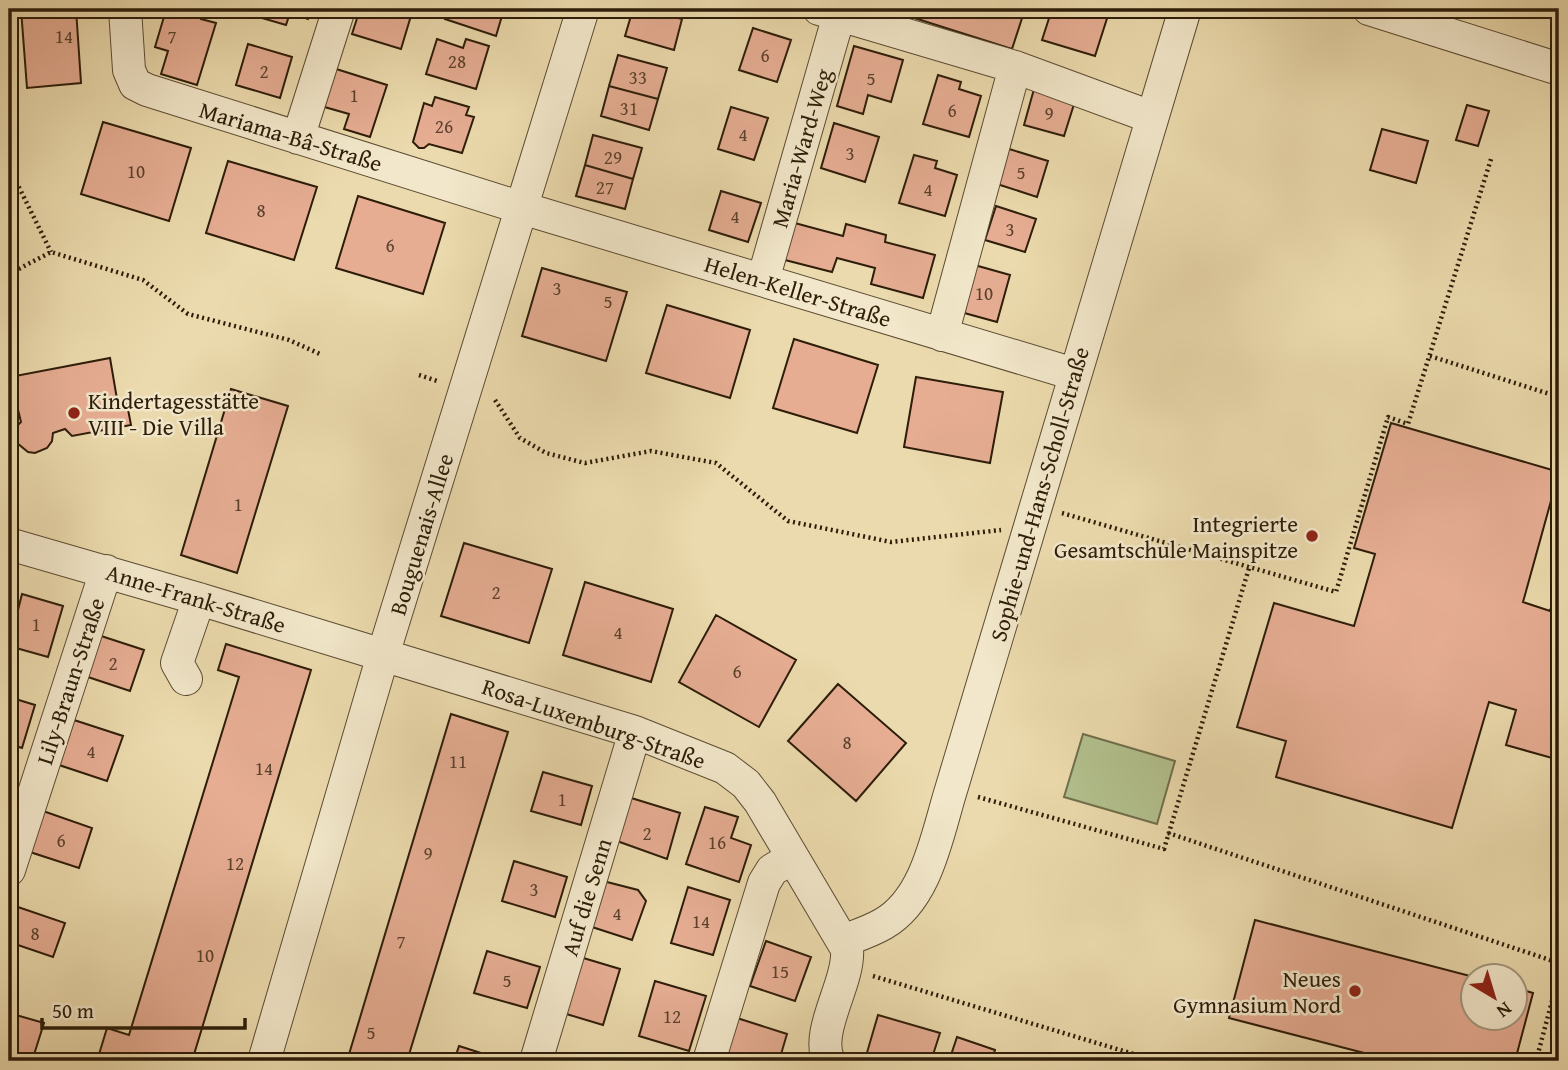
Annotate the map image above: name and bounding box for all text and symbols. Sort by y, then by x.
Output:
house number: 14 [55,22,73,50]
house number: 7 [167,22,177,50]
house number: 6 [760,41,770,69]
house number: 28 [448,47,466,75]
house number: 2 [259,57,269,85]
house number: 33 [629,63,647,91]
street label: Maria-Ward-Weg [762,64,840,232]
house number: 5 [866,64,876,92]
house number: 1 [349,81,359,109]
street label: Mariama-Bâ-Straße [195,92,387,180]
house number: 31 [620,94,638,122]
house number: 6 [947,96,957,124]
house number: 9 [1044,99,1054,127]
house number: 26 [435,112,453,140]
house number: 4 [738,120,748,148]
house number: 3 [845,139,855,167]
house number: 29 [604,143,622,171]
house number: 10 [127,157,145,185]
house number: 5 [1016,158,1026,186]
house number: 27 [596,173,614,201]
house number: 4 [923,175,933,203]
house number: 8 [256,196,266,224]
house number: 4 [730,202,740,230]
house number: 3 [1005,215,1015,243]
house number: 6 [385,231,395,259]
street label: Helen-Keller-Straße [701,247,895,335]
house number: 3 [552,274,562,302]
house number: 10 [975,279,993,307]
house number: 5 [603,287,613,315]
street label: Sophie-und-Hans-Scholl-Straße [981,343,1097,645]
place label: Kindertagesstätte VIII - Die Villa [88,384,259,443]
marker: Kindertagesstätte VIII - Die Villa [66,405,82,421]
street label: Bouguenais-Allee [381,449,461,619]
house number: 1 [233,490,243,518]
place label: Integrierte Gesamtschule Mainspitze [1054,507,1298,566]
marker: Integrierte Gesamtschule Mainspitze [1304,528,1320,544]
street label: Anne-Frank-Straße [102,555,290,641]
house number: 2 [491,578,501,606]
street label: Lily-Braun-Straße [27,593,113,769]
house number: 1 [31,610,41,638]
house number: 4 [613,618,623,646]
house number: 2 [108,649,118,677]
house number: 6 [732,657,742,685]
street label: Rosa-Luxemburg-Straße [478,669,710,777]
house number: 8 [842,728,852,756]
house number: 4 [86,737,96,765]
house number: 11 [449,747,467,775]
house number: 14 [255,754,273,782]
house number: 1 [557,785,567,813]
house number: 2 [642,819,652,847]
house number: 6 [56,826,66,854]
house number: 16 [708,828,726,856]
street label: Auf die Senn [552,834,620,960]
house number: 9 [423,839,433,867]
house number: 12 [226,849,244,877]
house number: 3 [529,875,539,903]
house number: 4 [612,899,622,927]
house number: 14 [692,907,710,935]
house number: 8 [30,919,40,947]
house number: 7 [396,927,406,955]
house number: 10 [196,941,214,969]
house number: 15 [771,957,789,985]
place label: Neues Gymnasium Nord [1173,962,1342,1021]
north arrow [1460,962,1530,1032]
house number: 5 [502,966,512,994]
marker: Neues Gymnasium Nord [1347,983,1363,999]
scale bar [42,986,245,1030]
text: 50 m [52,995,94,1026]
text: N [1491,995,1518,1026]
house number: 12 [663,1002,681,1030]
house number: 5 [366,1018,376,1046]

